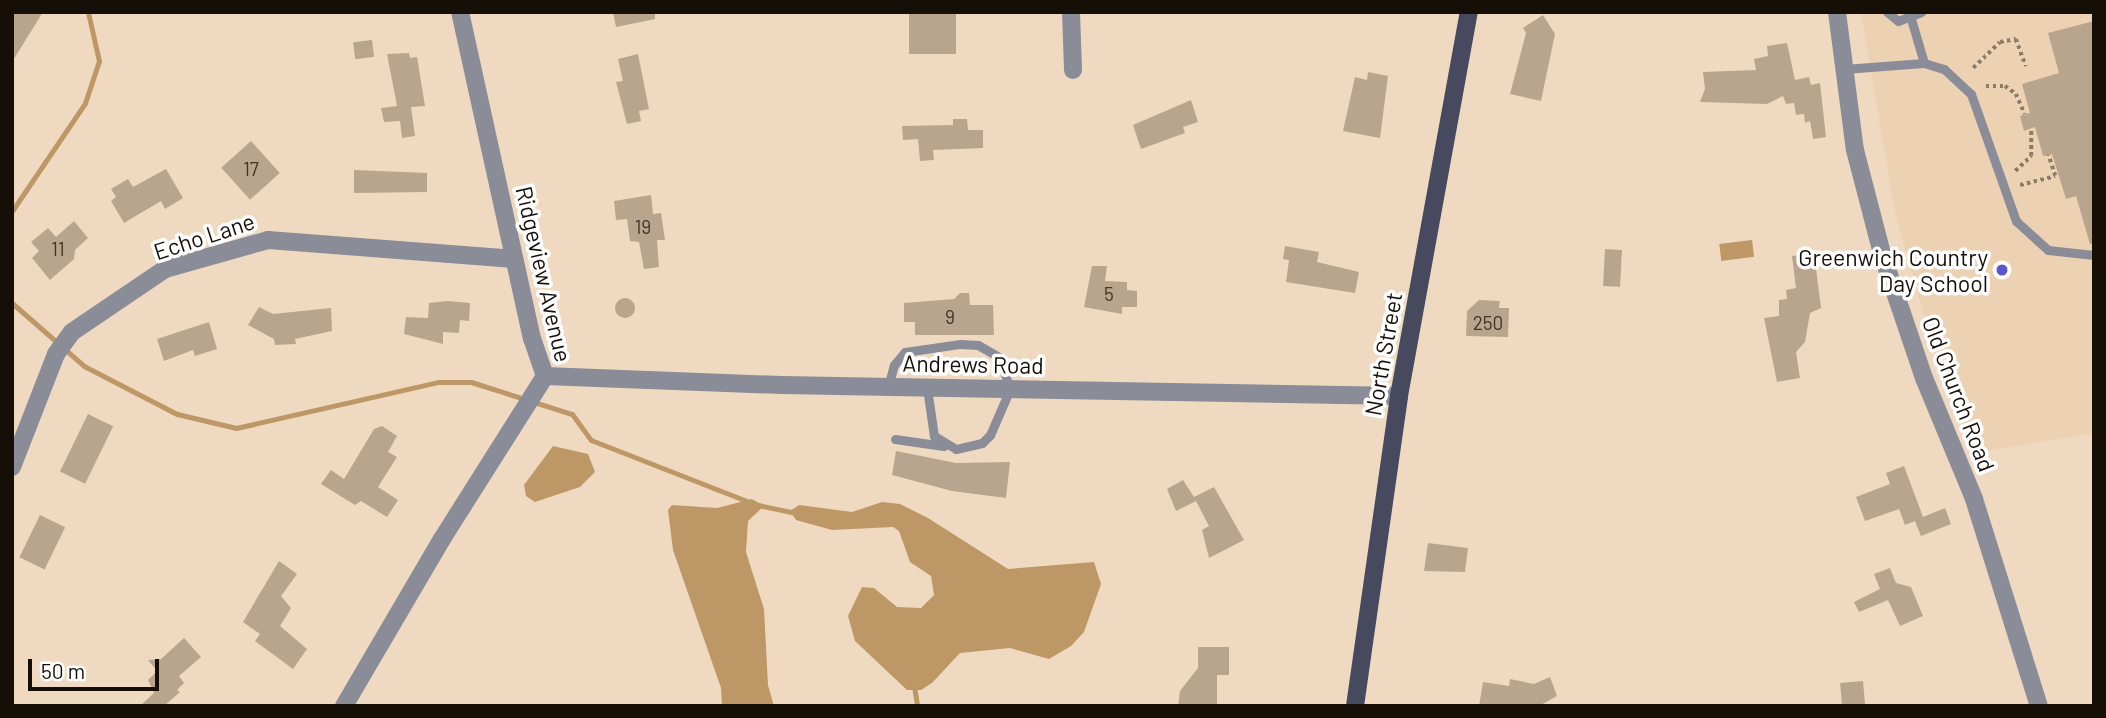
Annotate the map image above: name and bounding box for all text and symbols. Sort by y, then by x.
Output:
house number: 17 [243,158,259,180]
street label: Ridgeview Avenue [510,183,578,365]
street label: Echo Lane [150,207,258,265]
house number: 19 [635,216,651,238]
house number: 11 [51,238,65,260]
place label: Greenwich Country Day School [1798,243,1988,297]
marker: Greenwich Country Day School [1994,262,2010,278]
house number: 5 [1104,283,1114,305]
street label: North Street [1359,290,1407,418]
house number: 9 [945,306,955,328]
house number: 250 [1473,312,1503,334]
street label: Old Church Road [1917,313,2001,475]
street label: Andrews Road [902,349,1044,379]
scale bar [32,644,163,688]
text: 50 m [41,658,85,683]

